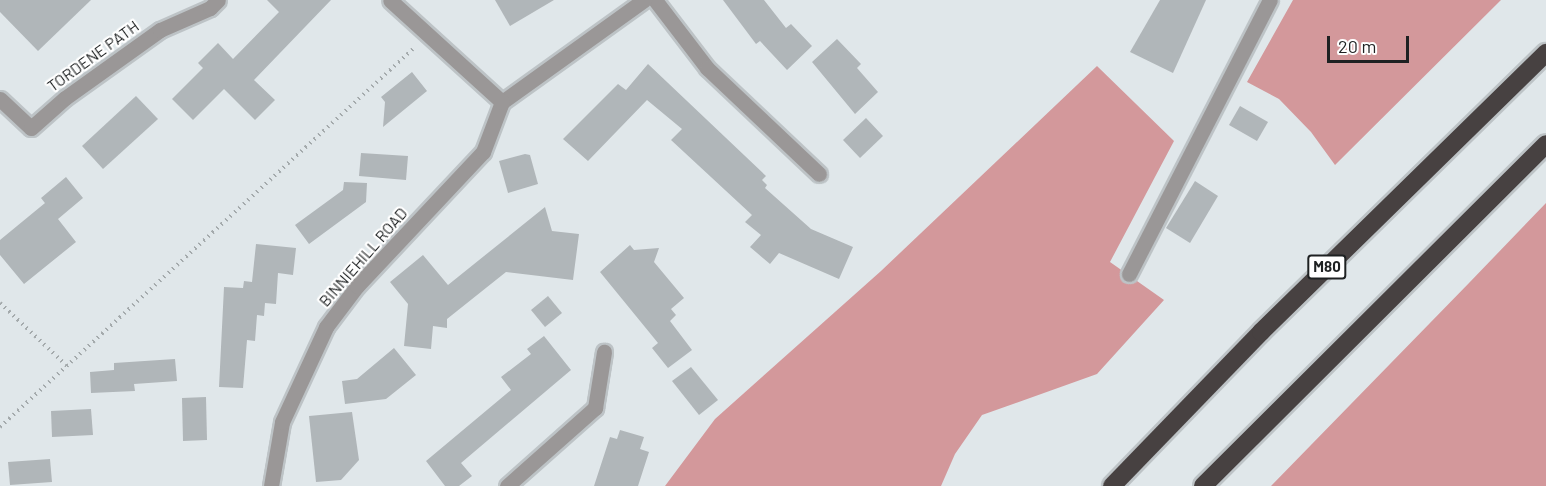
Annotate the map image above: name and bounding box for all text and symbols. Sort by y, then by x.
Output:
street label: TORDENE PATH [43,16,143,96]
scale bar [1330,24,1412,62]
text: 20 m [1338,35,1376,57]
street label: BINNIEHILL ROAD [315,204,411,310]
road number: M80 [1306,255,1348,279]

